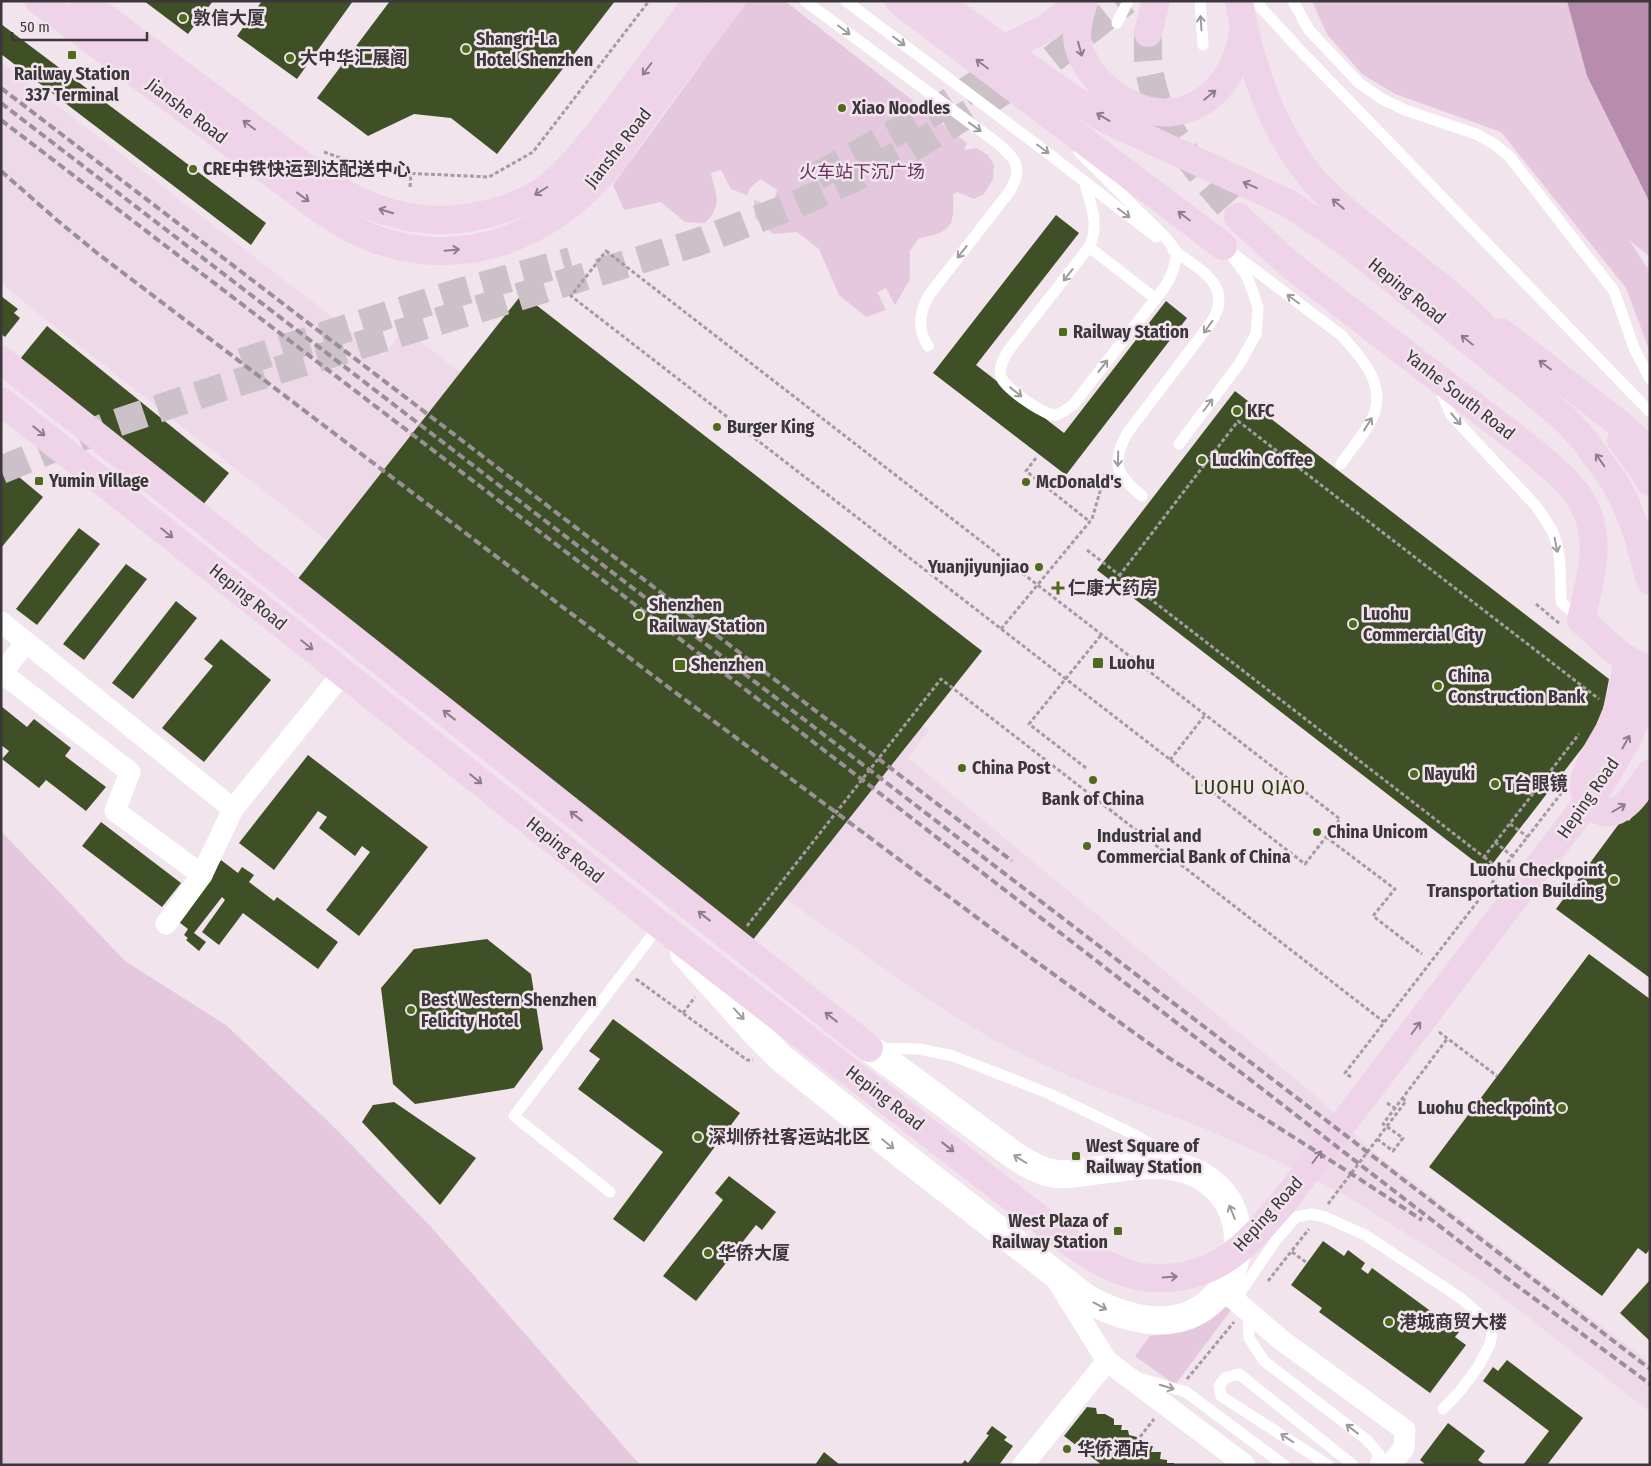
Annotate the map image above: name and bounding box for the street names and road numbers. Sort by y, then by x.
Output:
street label: Jianshe Road [142,74,232,148]
street label: Jianshe Road [580,104,656,192]
street label: Heping Road [1364,253,1450,329]
street label: Yanhe South Road [1401,345,1519,445]
street label: Heping Road [205,559,291,635]
street label: Heping Road [1552,753,1624,843]
street label: Heping Road [522,812,608,888]
street label: Heping Road [841,1061,929,1135]
street label: Heping Road [1229,1172,1307,1256]

